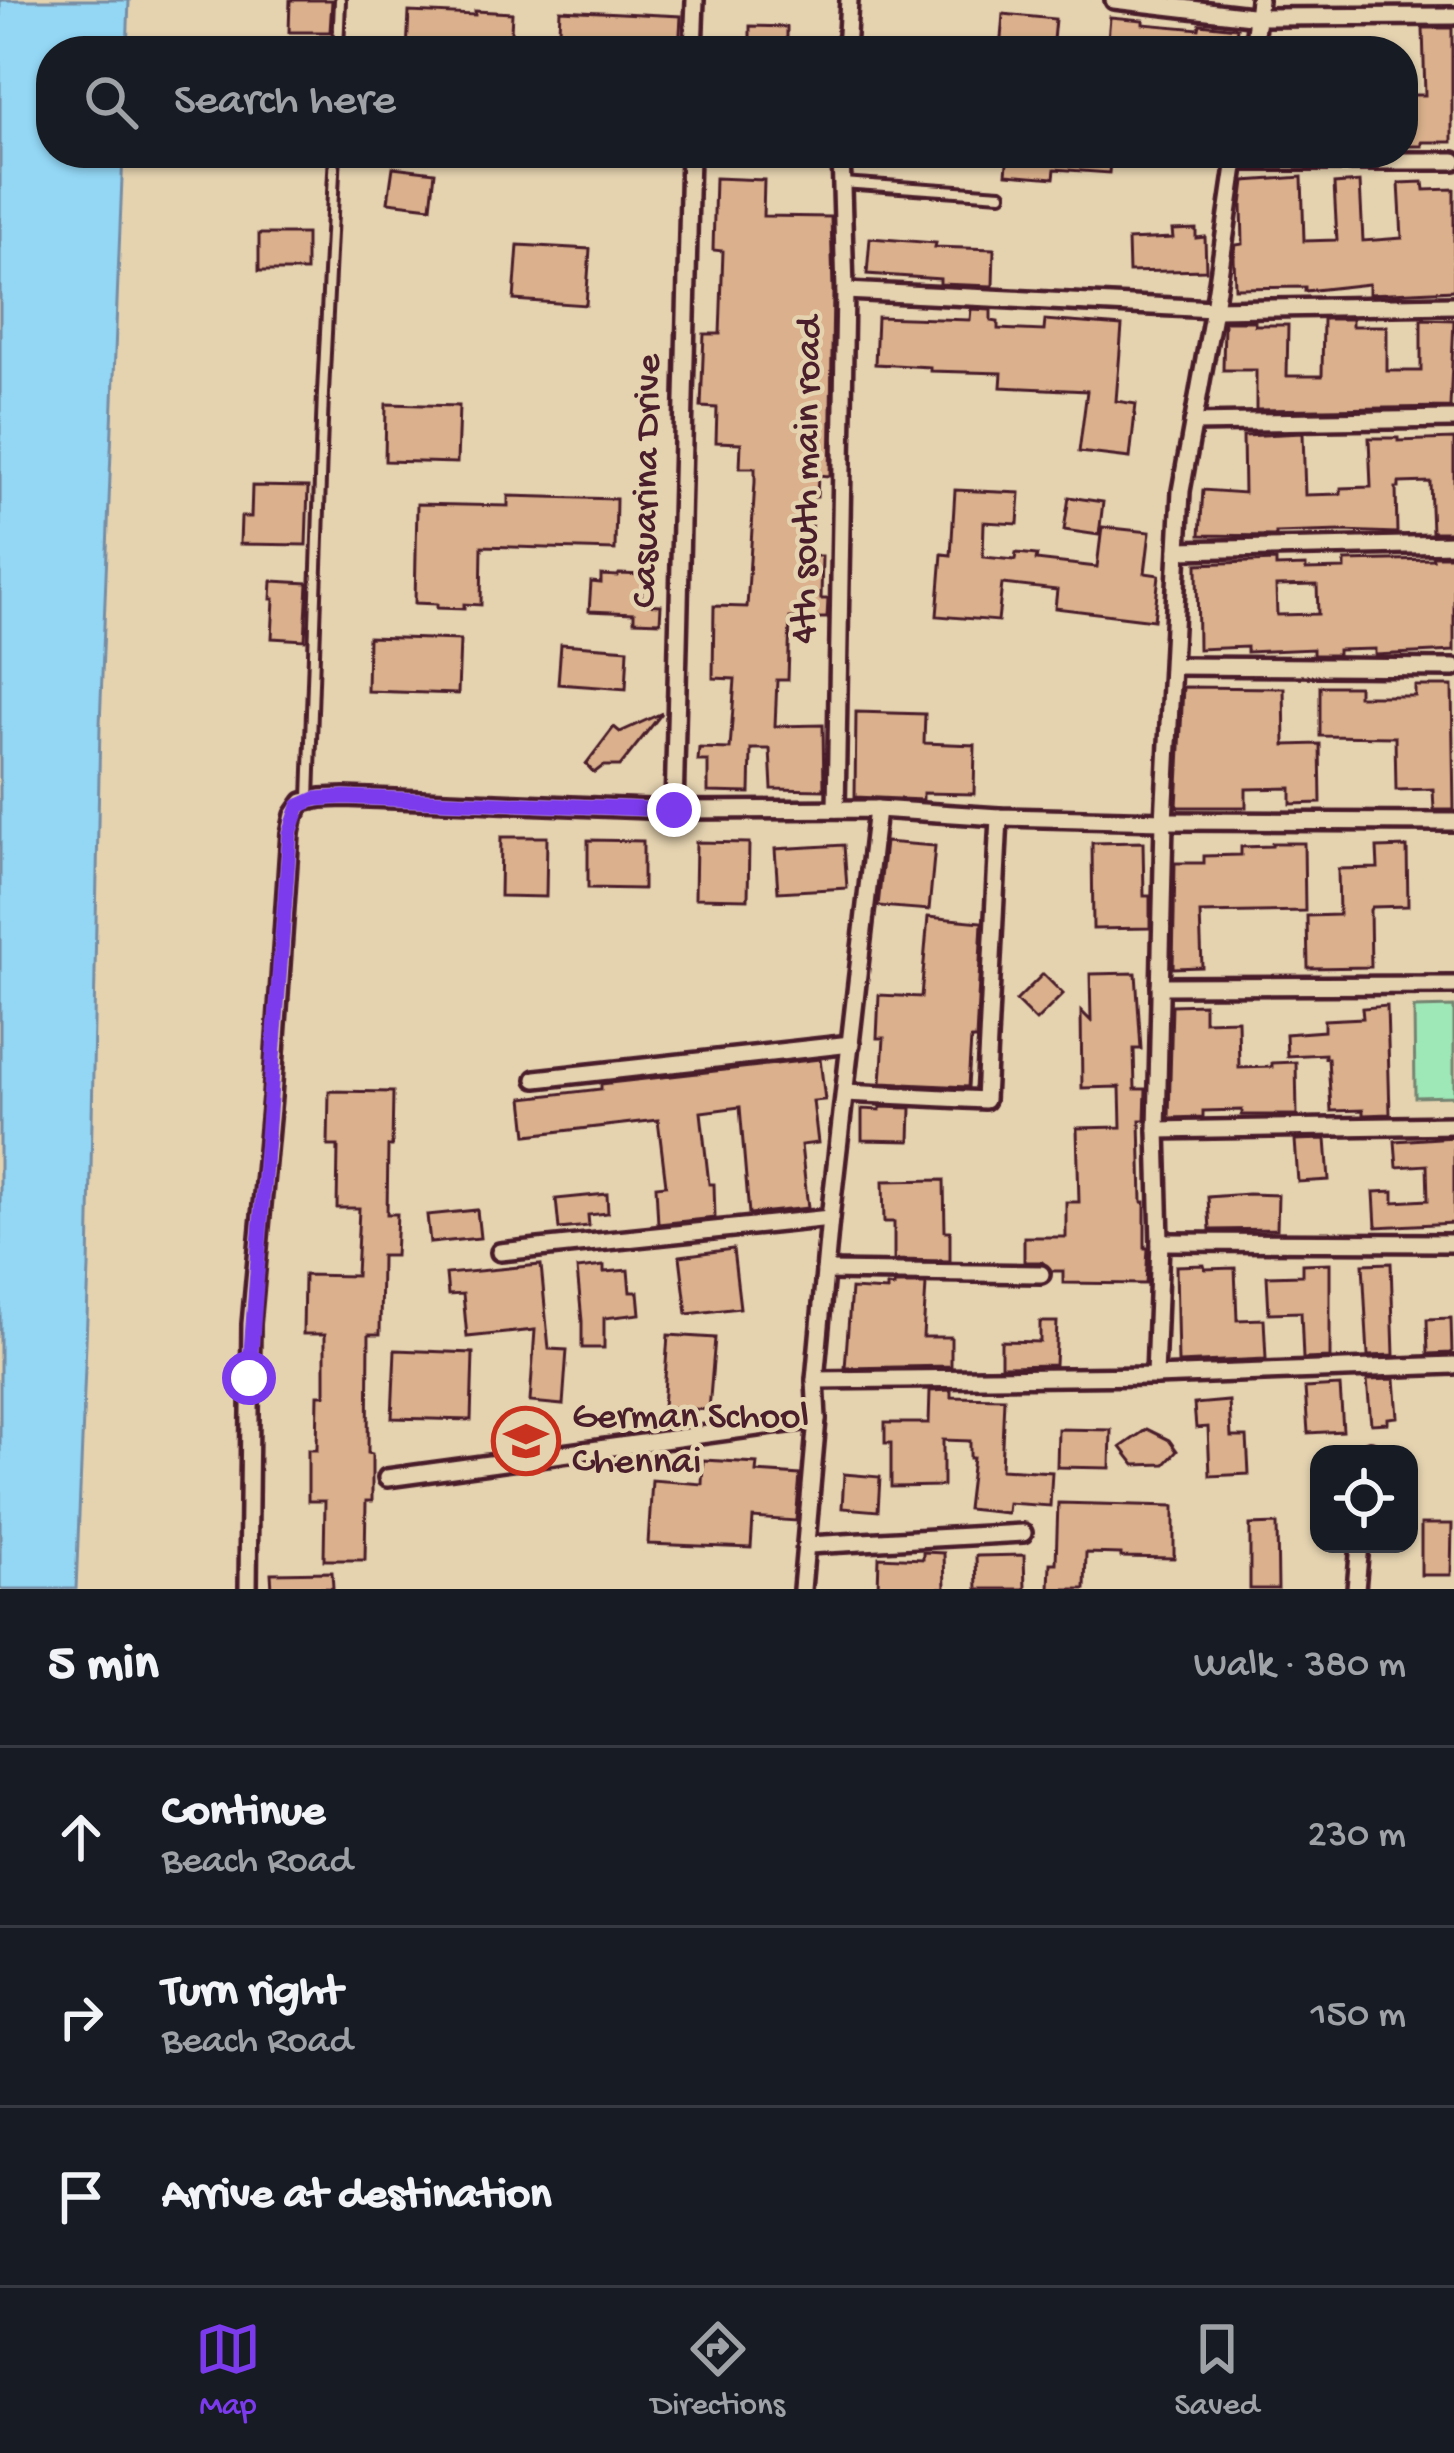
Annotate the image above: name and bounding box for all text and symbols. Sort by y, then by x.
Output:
search box [36,36,1418,168]
icon: search [78,69,144,135]
text: Search here [174,76,396,129]
street label: 4th south main road [783,313,835,644]
street label: Casuarina Drive [624,353,674,608]
route end [647,783,701,837]
route start [222,1351,276,1405]
place label: German School Chennai [572,1396,809,1487]
school or university icon: German School Chennai [491,1406,561,1476]
map controls [1310,1445,1418,1553]
button: locate [1310,1445,1418,1553]
text: 5 min [48,1637,158,1697]
text: Walk · 380 m [1194,1644,1406,1690]
text: Continue [162,1787,325,1840]
icon: ahead [48,1804,114,1870]
text: 230 m [1308,1814,1406,1860]
text: Beach Road [162,1840,352,1886]
text: Turn right [162,1967,342,2020]
icon: right [48,1984,114,2050]
text: 150 m [1311,1994,1406,2040]
text: Beach Road [162,2020,352,2066]
icon: arrive [48,2164,114,2230]
text: Arrive at destination [162,2170,551,2223]
tab: Map [195,2316,261,2426]
tab: Directions [651,2316,785,2426]
tab: Saved [1175,2316,1259,2426]

